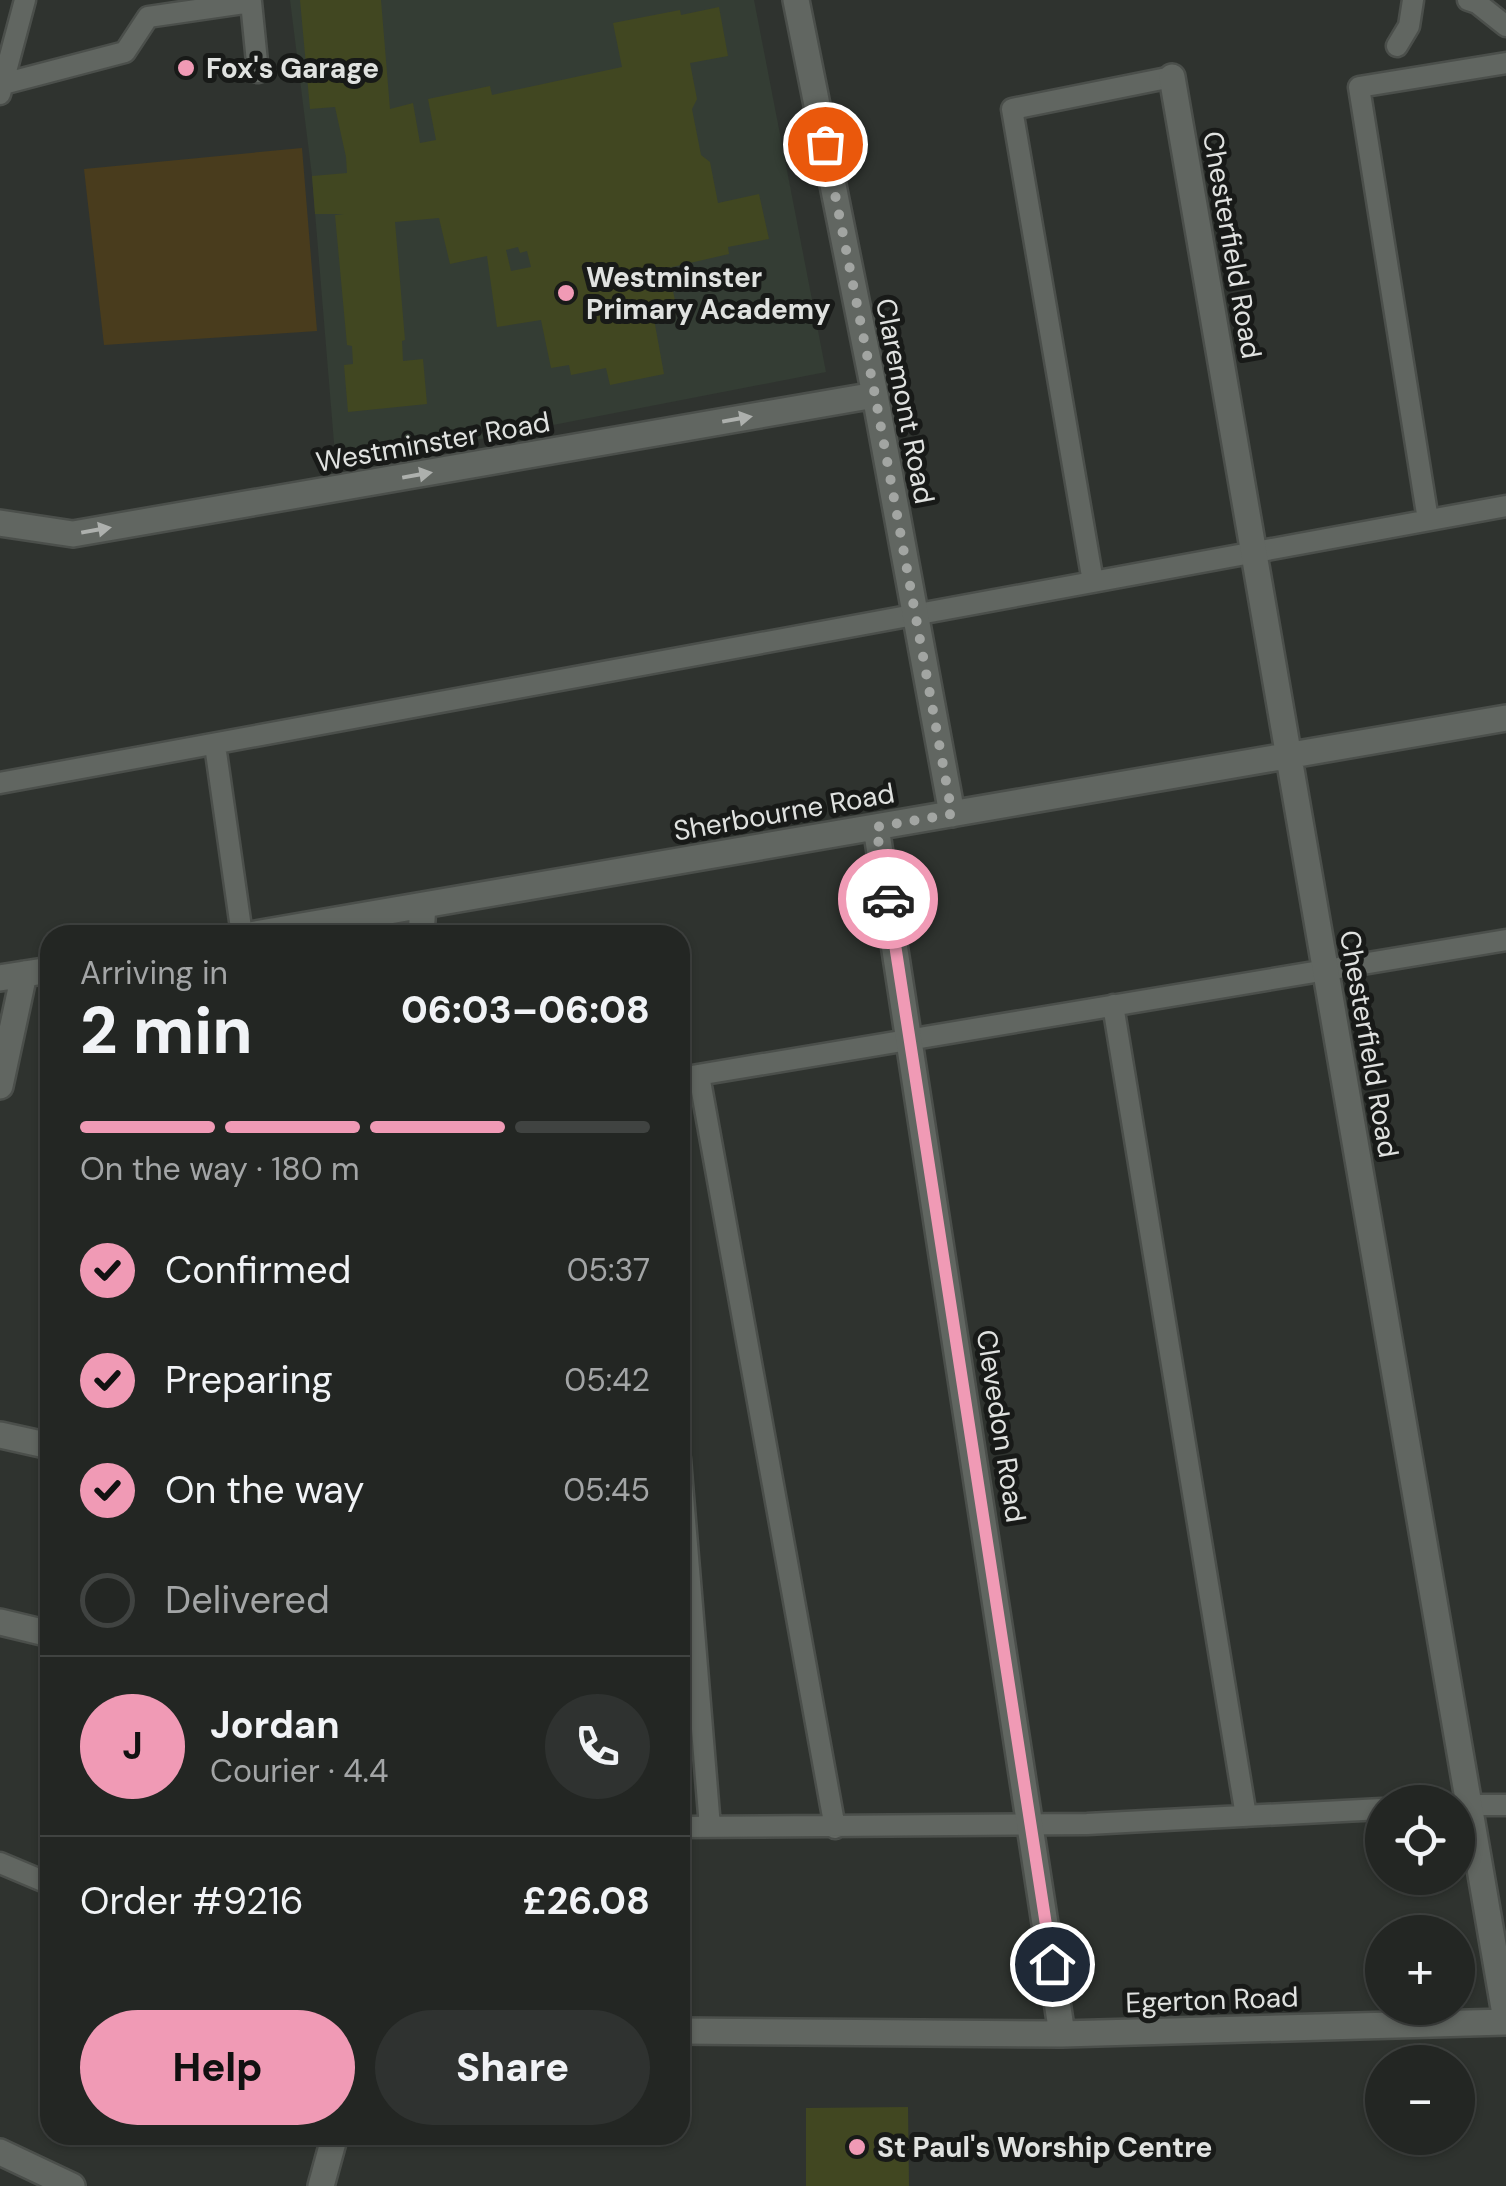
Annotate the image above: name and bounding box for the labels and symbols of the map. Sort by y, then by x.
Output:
place label: Fox's Garage [206,50,379,87]
marker: Fox's Garage [175,57,197,79]
pin [783,102,868,187]
street label: Chesterfield Road [1194,128,1270,362]
place label: Westminster Primary Academy [586,259,831,328]
marker: Westminster Primary Academy [555,282,577,304]
street label: Claremont Road [867,295,943,507]
street label: Westminster Road [313,403,553,481]
one-way arrow [722,411,753,426]
one-way arrow [401,467,433,482]
one-way arrow [81,522,112,537]
street label: Sherbourne Road [671,774,897,850]
courier [838,849,938,949]
street label: Chesterfield Road [1331,927,1407,1161]
street label: Clevedon Road [968,1327,1034,1525]
pin [1010,1922,1095,2007]
street label: Egerton Road [1125,1978,1299,2022]
place label: St Paul's Worship Centre [877,2129,1212,2166]
marker: St Paul's Worship Centre [846,2136,868,2158]

